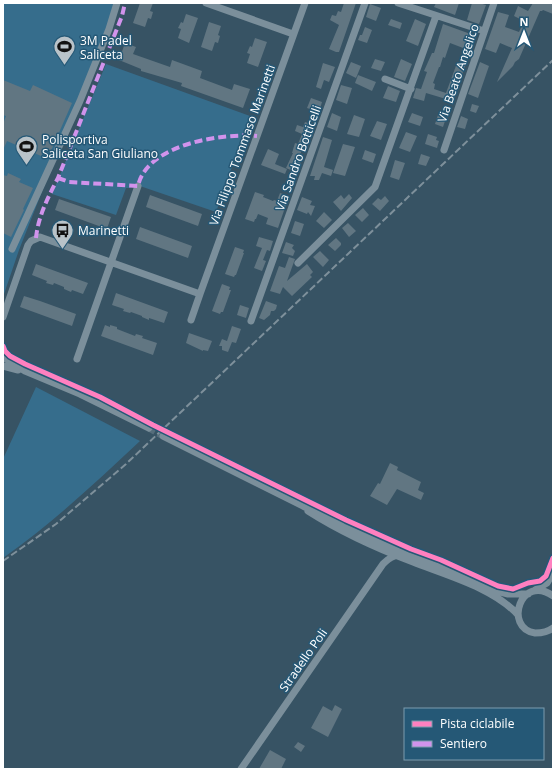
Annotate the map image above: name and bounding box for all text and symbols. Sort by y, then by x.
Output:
north arrow [504,12,544,52]
text: N [520,14,528,29]
street label: Via Beato Angelico [433,22,483,124]
place label: 3M Padel Saliceta [80,32,132,63]
sports icon: 3M Padel Saliceta [51,34,77,67]
street label: Via Filippo Tommaso Marinetti [205,62,279,228]
street label: Via Sandro Botticelli [271,103,325,213]
place label: Polisportiva Saliceta San Giuliano [42,131,158,162]
sports icon: Polisportiva Saliceta San Giuliano [14,133,40,166]
bus stop icon: Marinetti [50,217,76,250]
place label: Marinetti [78,222,129,239]
street label: Stradello Poli [275,625,331,695]
legend [404,708,544,760]
text: Pista ciclabile [440,715,515,732]
text: Sentiero [440,735,487,752]

